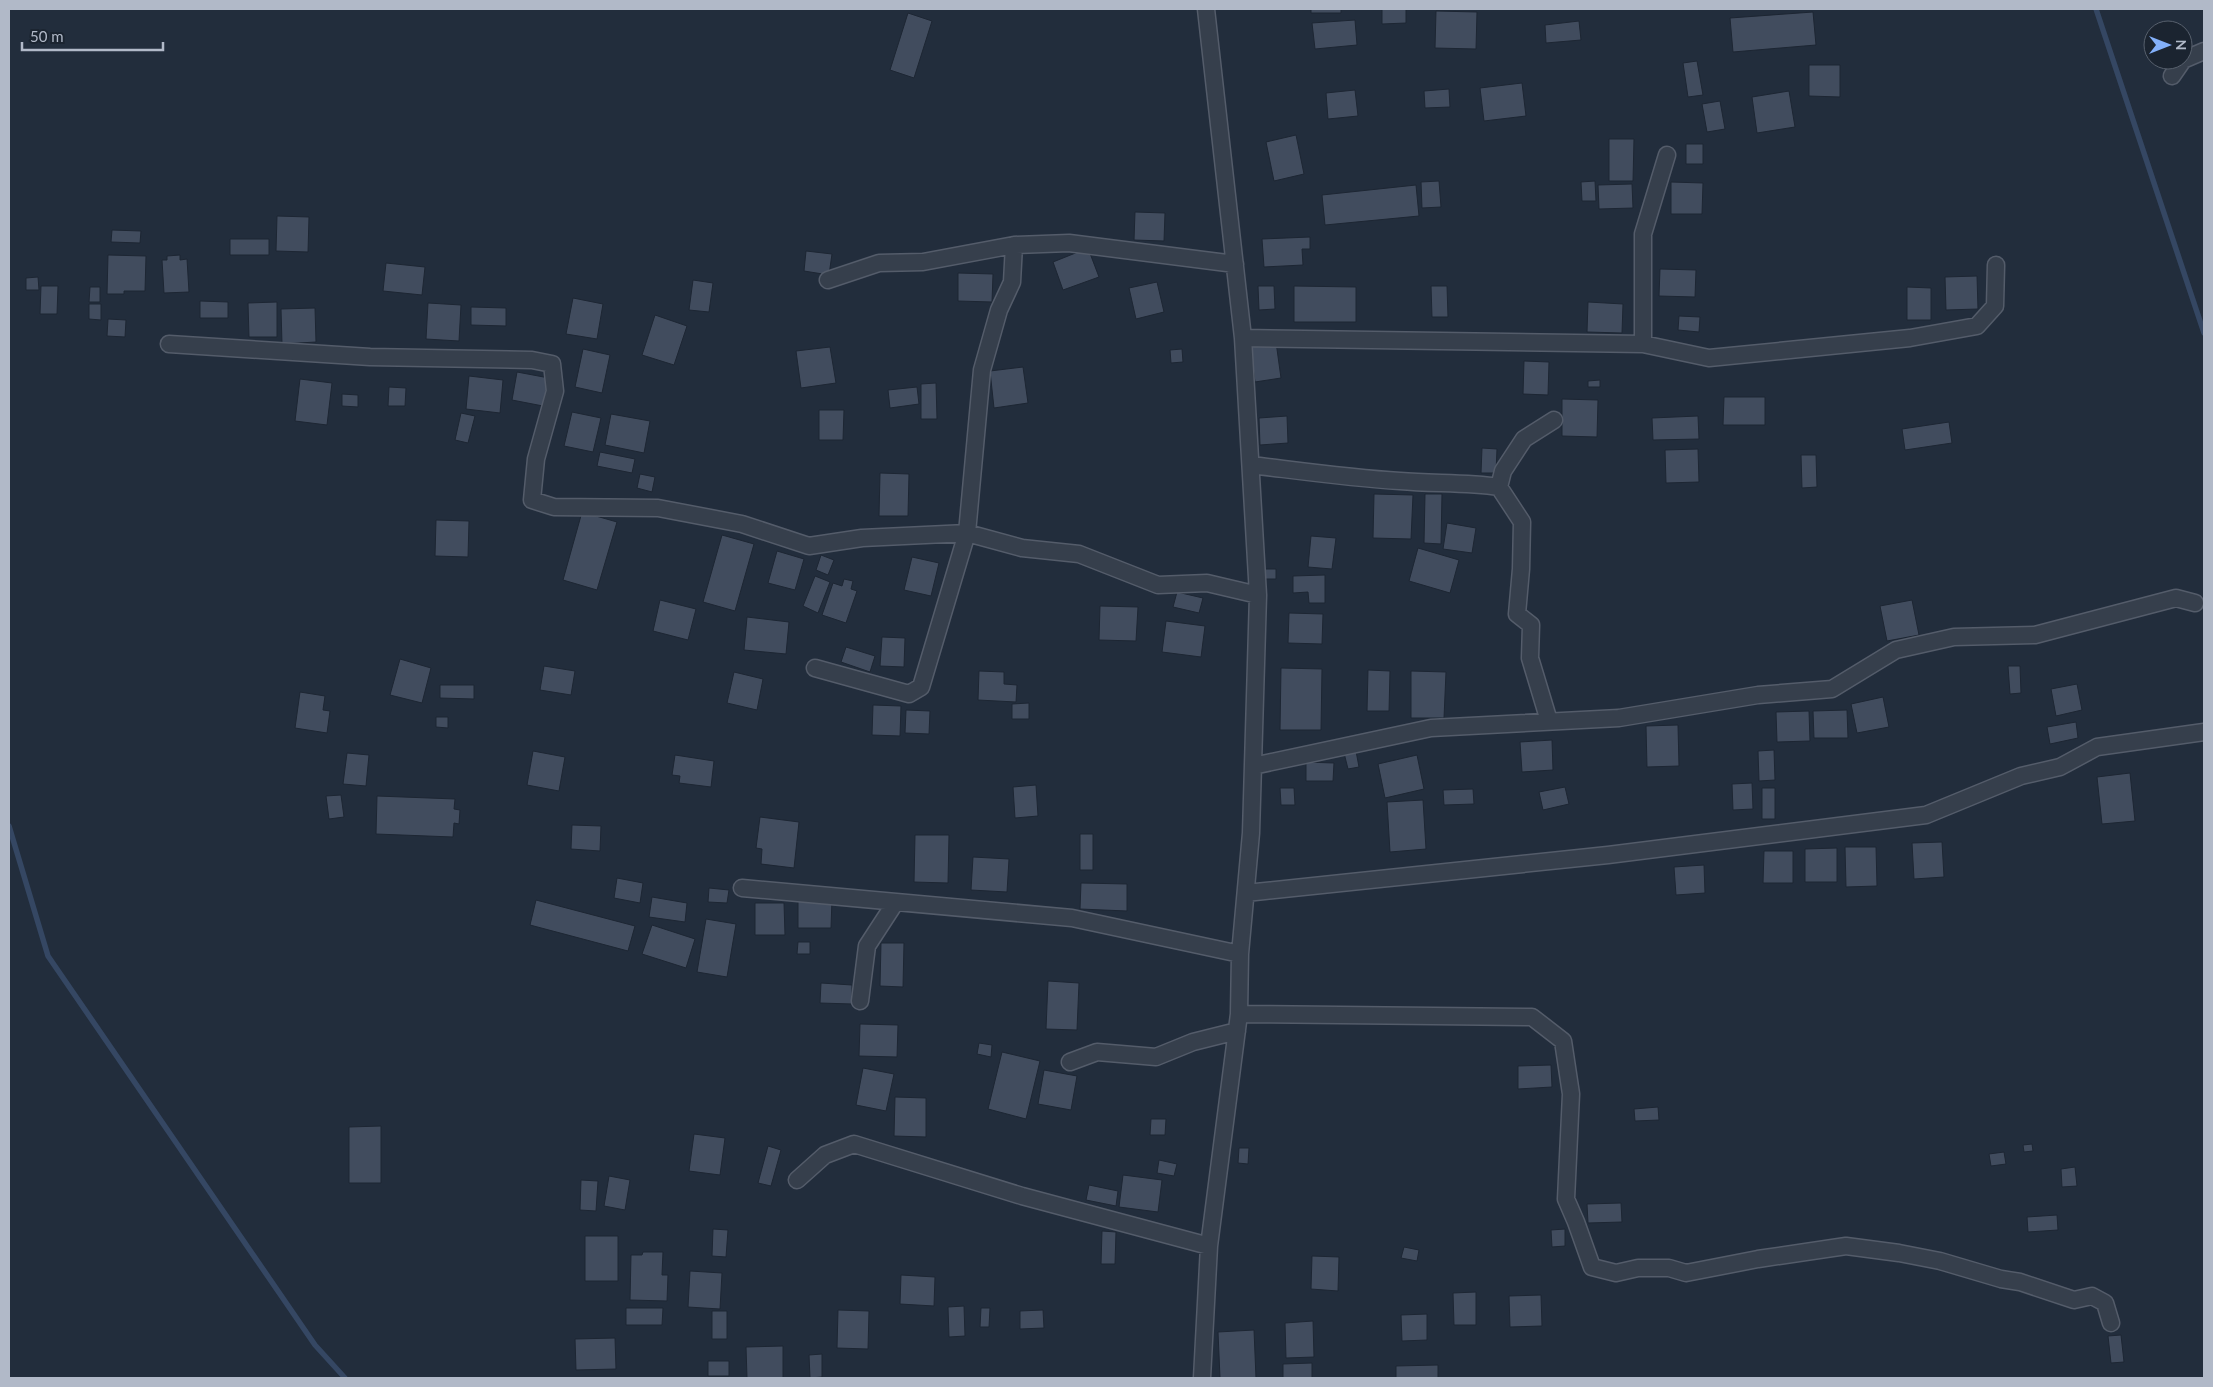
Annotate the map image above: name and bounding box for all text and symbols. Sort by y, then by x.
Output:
scale bar [22,20,164,52]
north arrow [2143,20,2193,70]
text: 50 m [30,27,64,45]
text: N [2173,40,2190,50]

